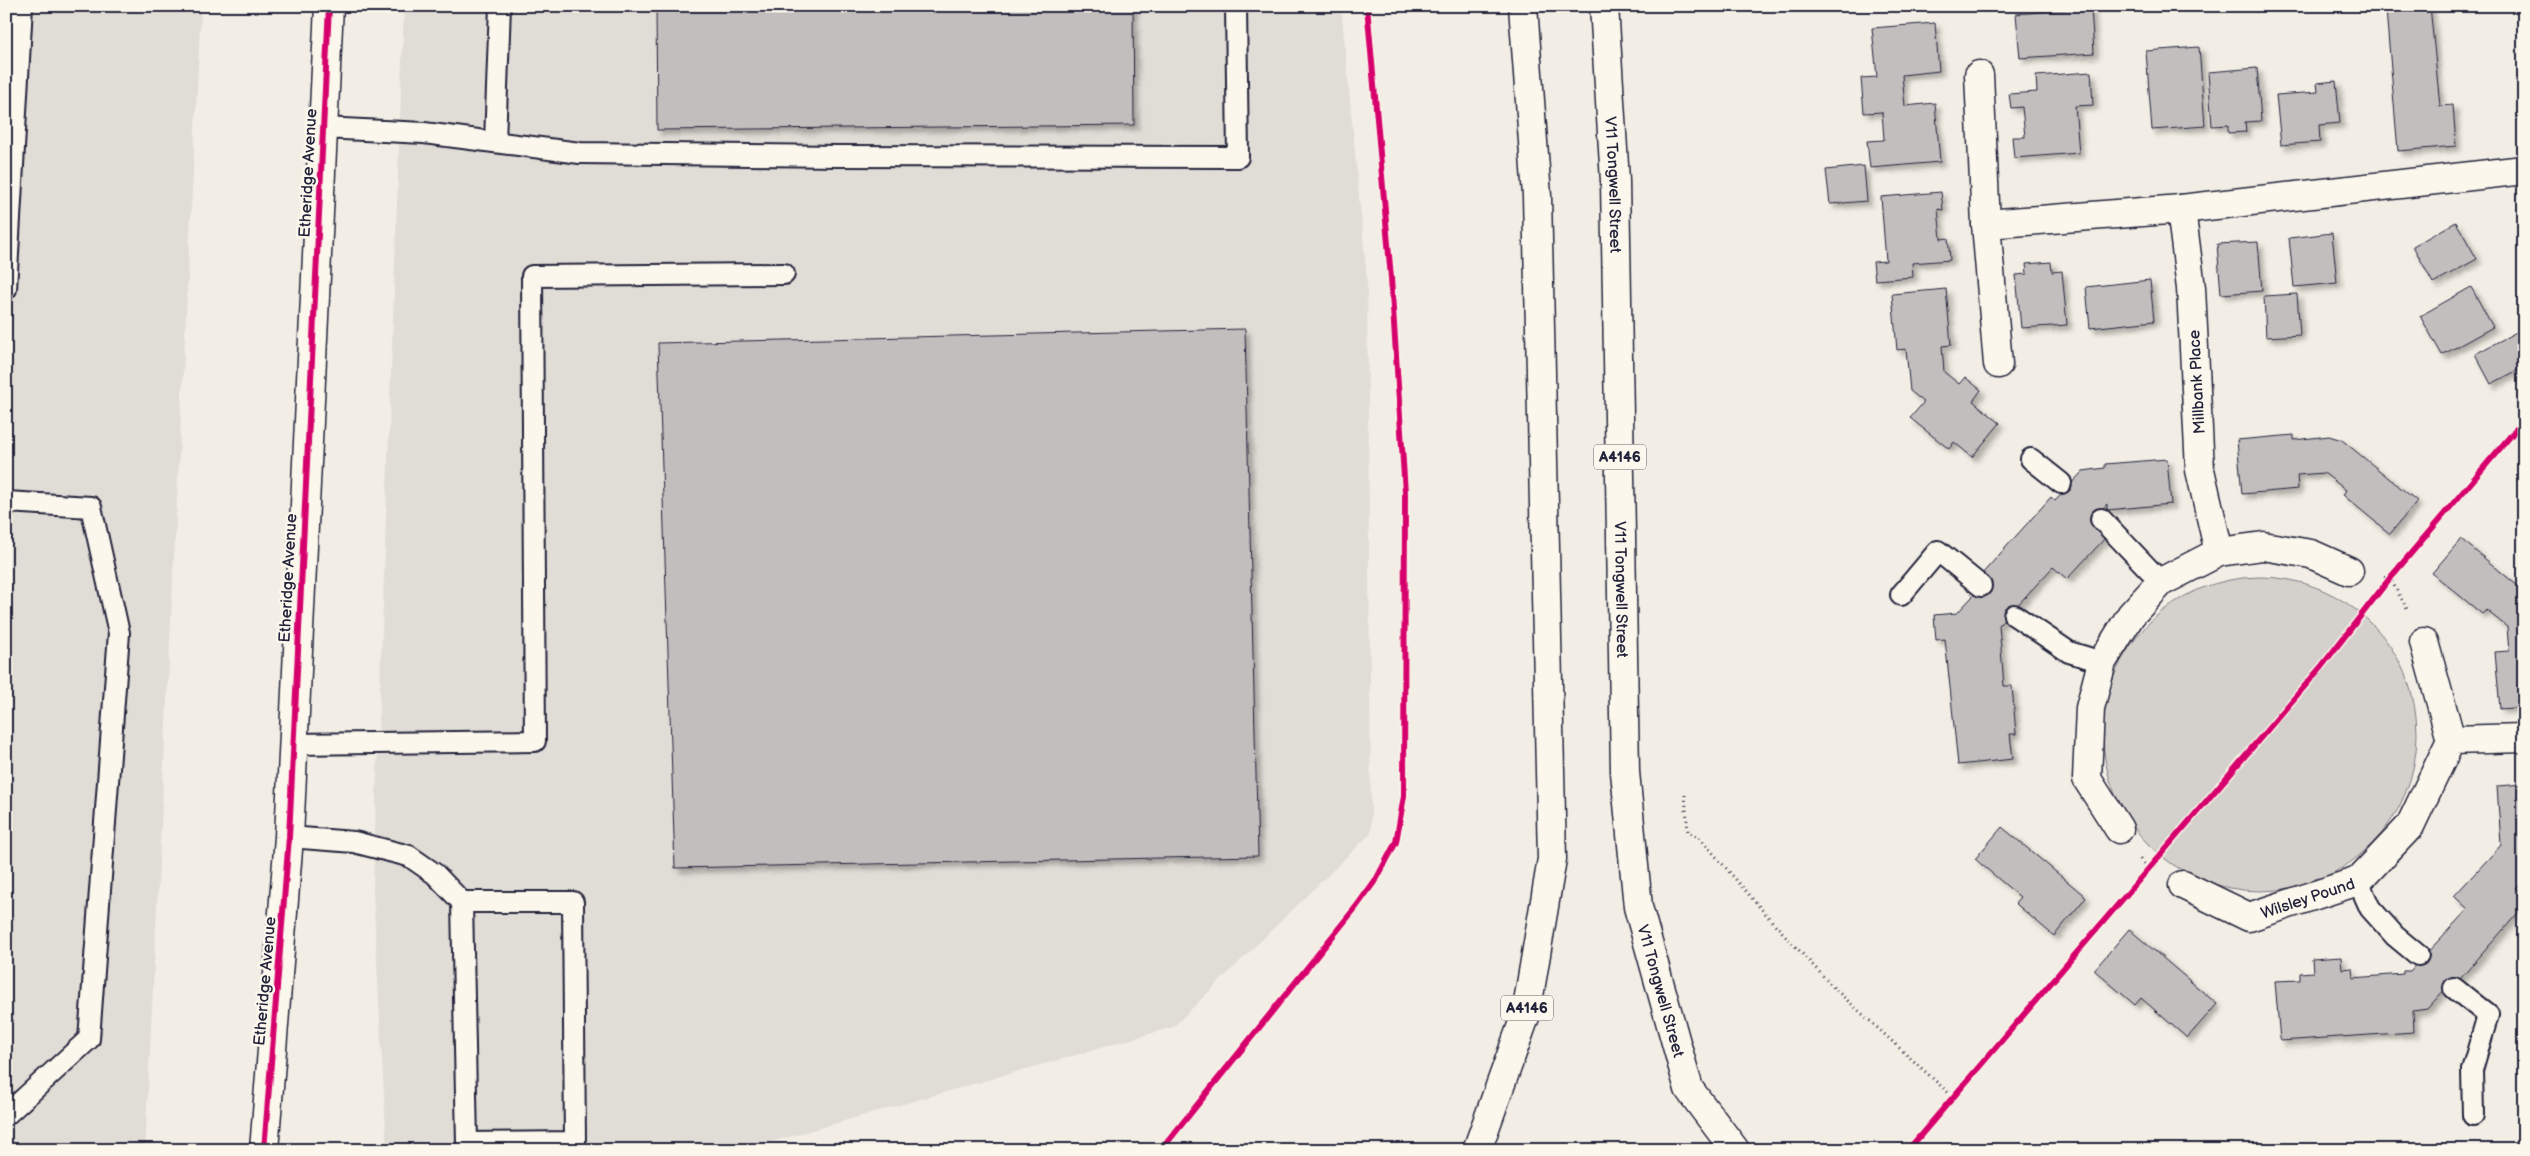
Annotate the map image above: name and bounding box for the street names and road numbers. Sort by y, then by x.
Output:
street label: Etheridge Avenue [296,108,321,238]
street label: V11 Tongwell Street [1600,116,1624,253]
street label: Millbank Place [2185,329,2210,435]
road number: A4146 [1594,444,1646,470]
street label: Etheridge Avenue [276,513,301,643]
street label: V11 Tongwell Street [1610,521,1631,658]
street label: Wilsley Pound [2259,875,2357,923]
street label: Etheridge Avenue [250,915,281,1046]
street label: V11 Tongwell Street [1632,923,1688,1060]
road number: A4146 [1501,996,1553,1020]

